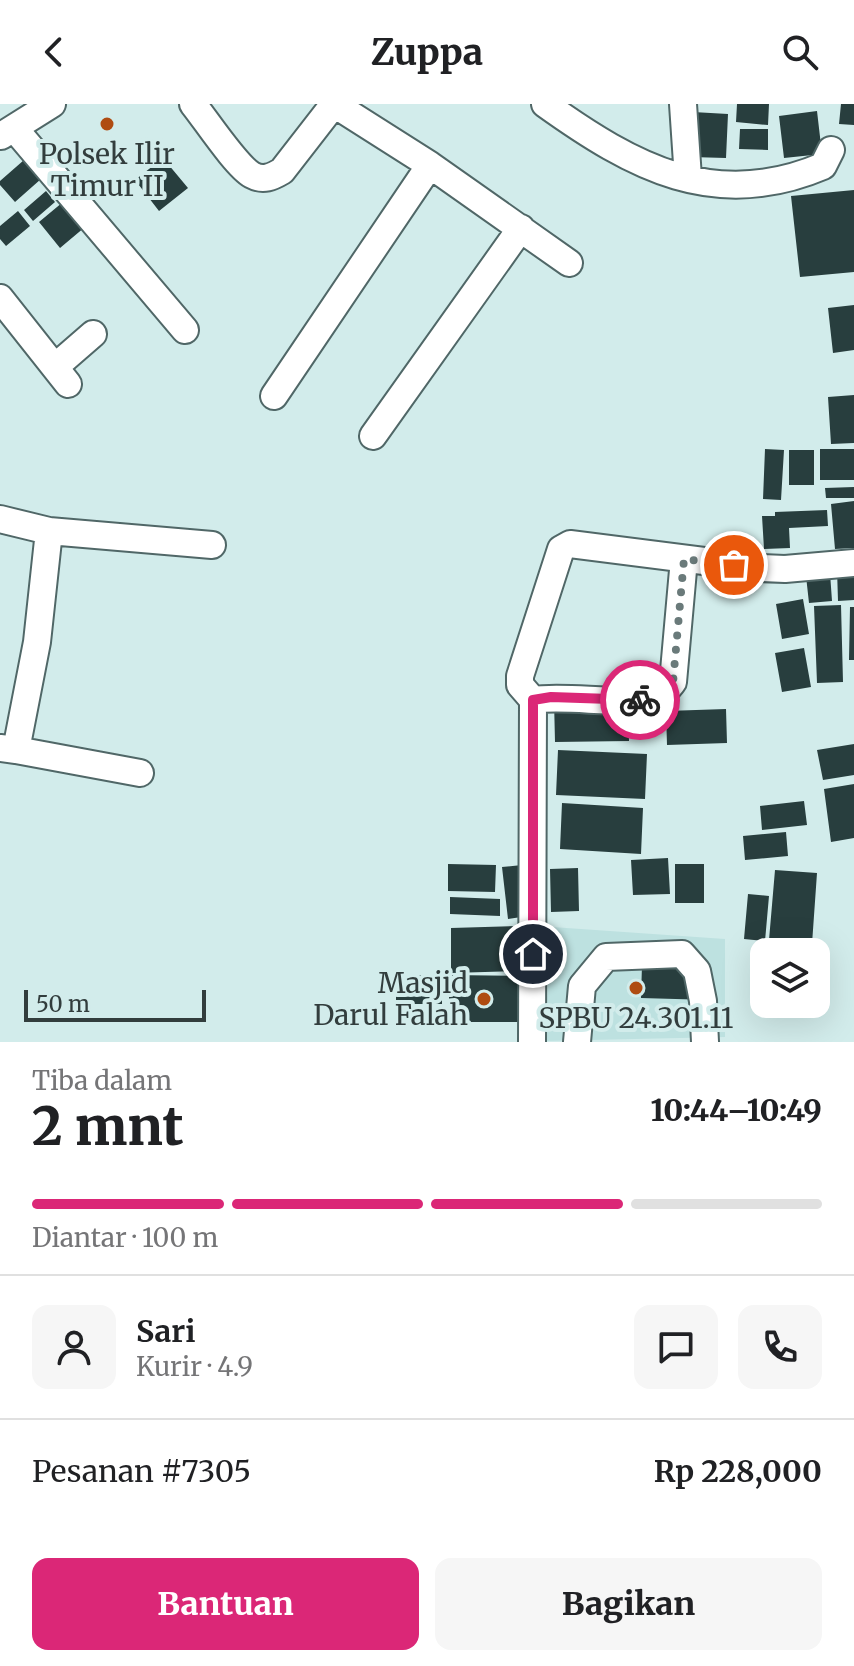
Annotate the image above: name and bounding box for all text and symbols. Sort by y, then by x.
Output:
icon: back [32,30,76,74]
text: Zuppa [371,30,483,75]
icon: search [778,30,822,74]
marker: Polsek Ilir Timur II [98,115,116,133]
place label: Polsek Ilir Timur II [39,136,175,204]
pin [700,531,768,599]
icon: bag [712,543,756,587]
courier [600,660,680,740]
icon: bike [618,678,662,722]
pin [499,920,567,988]
icon: home [511,932,555,976]
map controls [750,938,830,1018]
button: layers [750,938,830,1018]
place label: Masjid Darul Falah [313,965,468,1033]
marker: SPBU 24.301.11 [627,979,645,997]
scale bar [24,986,206,1022]
text: 50 m [36,990,90,1018]
marker: Masjid Darul Falah [475,990,493,1008]
place label: SPBU 24.301.11 [538,1000,734,1036]
text: Tiba dalam [32,1064,172,1097]
text: 10:44–10:49 [650,1091,822,1129]
text: 2 mnt [32,1094,184,1159]
text: Diantar · 100 m [32,1221,218,1254]
button: person [32,1305,116,1389]
button: chat [634,1305,718,1389]
button: phone [738,1305,822,1389]
text: Sari [136,1312,196,1350]
text: Kurir · 4.9 [136,1350,253,1383]
text: Pesanan #7305 [32,1452,251,1490]
text: Rp 228,000 [654,1452,822,1490]
button: Bantuan [32,1558,419,1650]
button: Bagikan [435,1558,822,1650]

